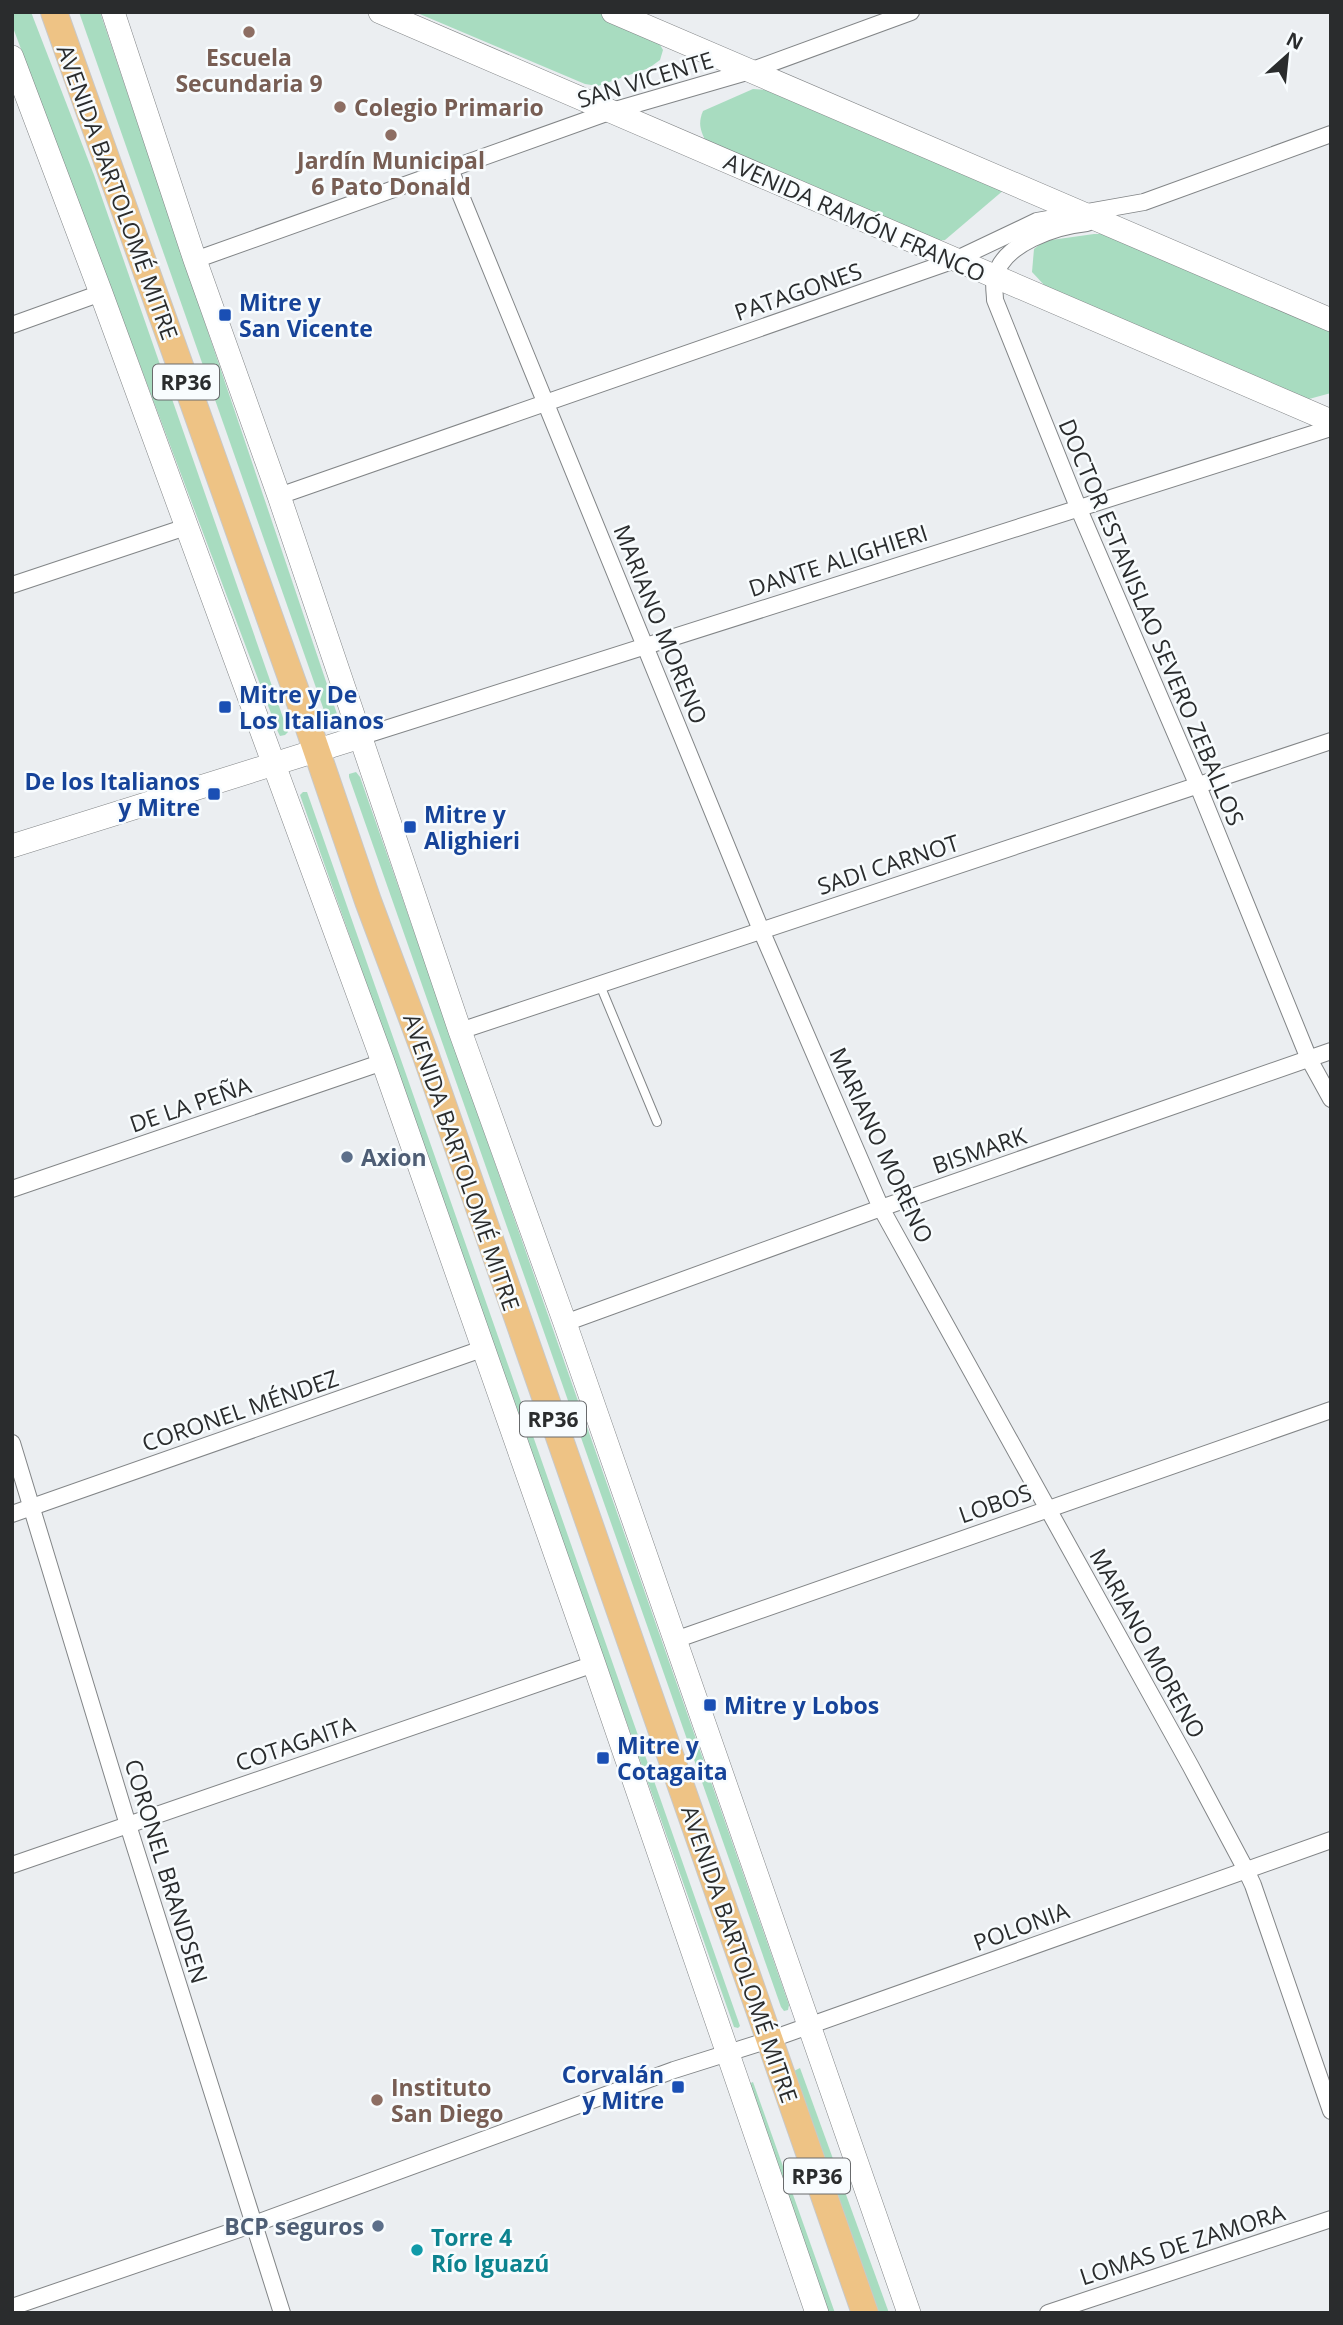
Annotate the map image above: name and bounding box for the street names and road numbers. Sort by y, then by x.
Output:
street label: AVENIDA BARTOLOMÉ MITRE [50,40,186,344]
street label: SAN VICENTE [573,43,717,115]
street label: AVENIDA RAMÓN FRANCO [719,145,991,289]
street label: PATAGONES [730,254,866,328]
road number: RP36 [153,364,219,400]
street label: DOCTOR ESTANISLAO SEVERO ZEBALLOS [1052,414,1252,830]
street label: DANTE ALIGHIERI [744,516,932,604]
street label: MARIANO MORENO [606,520,716,728]
street label: SADI CARNOT [813,826,963,902]
street label: AVENIDA BARTOLOMÉ MITRE [396,1009,528,1315]
street label: MARIANO MORENO [823,1042,941,1248]
street label: DE LA PEÑA [125,1068,255,1140]
street label: BISMARK [928,1119,1031,1181]
street label: CORONEL MÉNDEZ [137,1361,343,1459]
road number: RP36 [520,1402,586,1436]
street label: LOBOS [954,1476,1036,1530]
street label: MARIANO MORENO [1083,1542,1213,1744]
street label: COTAGAITA [231,1707,359,1778]
street label: CORONEL BRANDSEN [118,1755,216,1987]
street label: AVENIDA BARTOLOMÉ MITRE [674,1801,806,2107]
street label: POLONIA [969,1894,1074,1958]
road number: RP36 [784,2158,850,2194]
street label: LOMAS DE ZAMORA [1075,2196,1289,2292]

